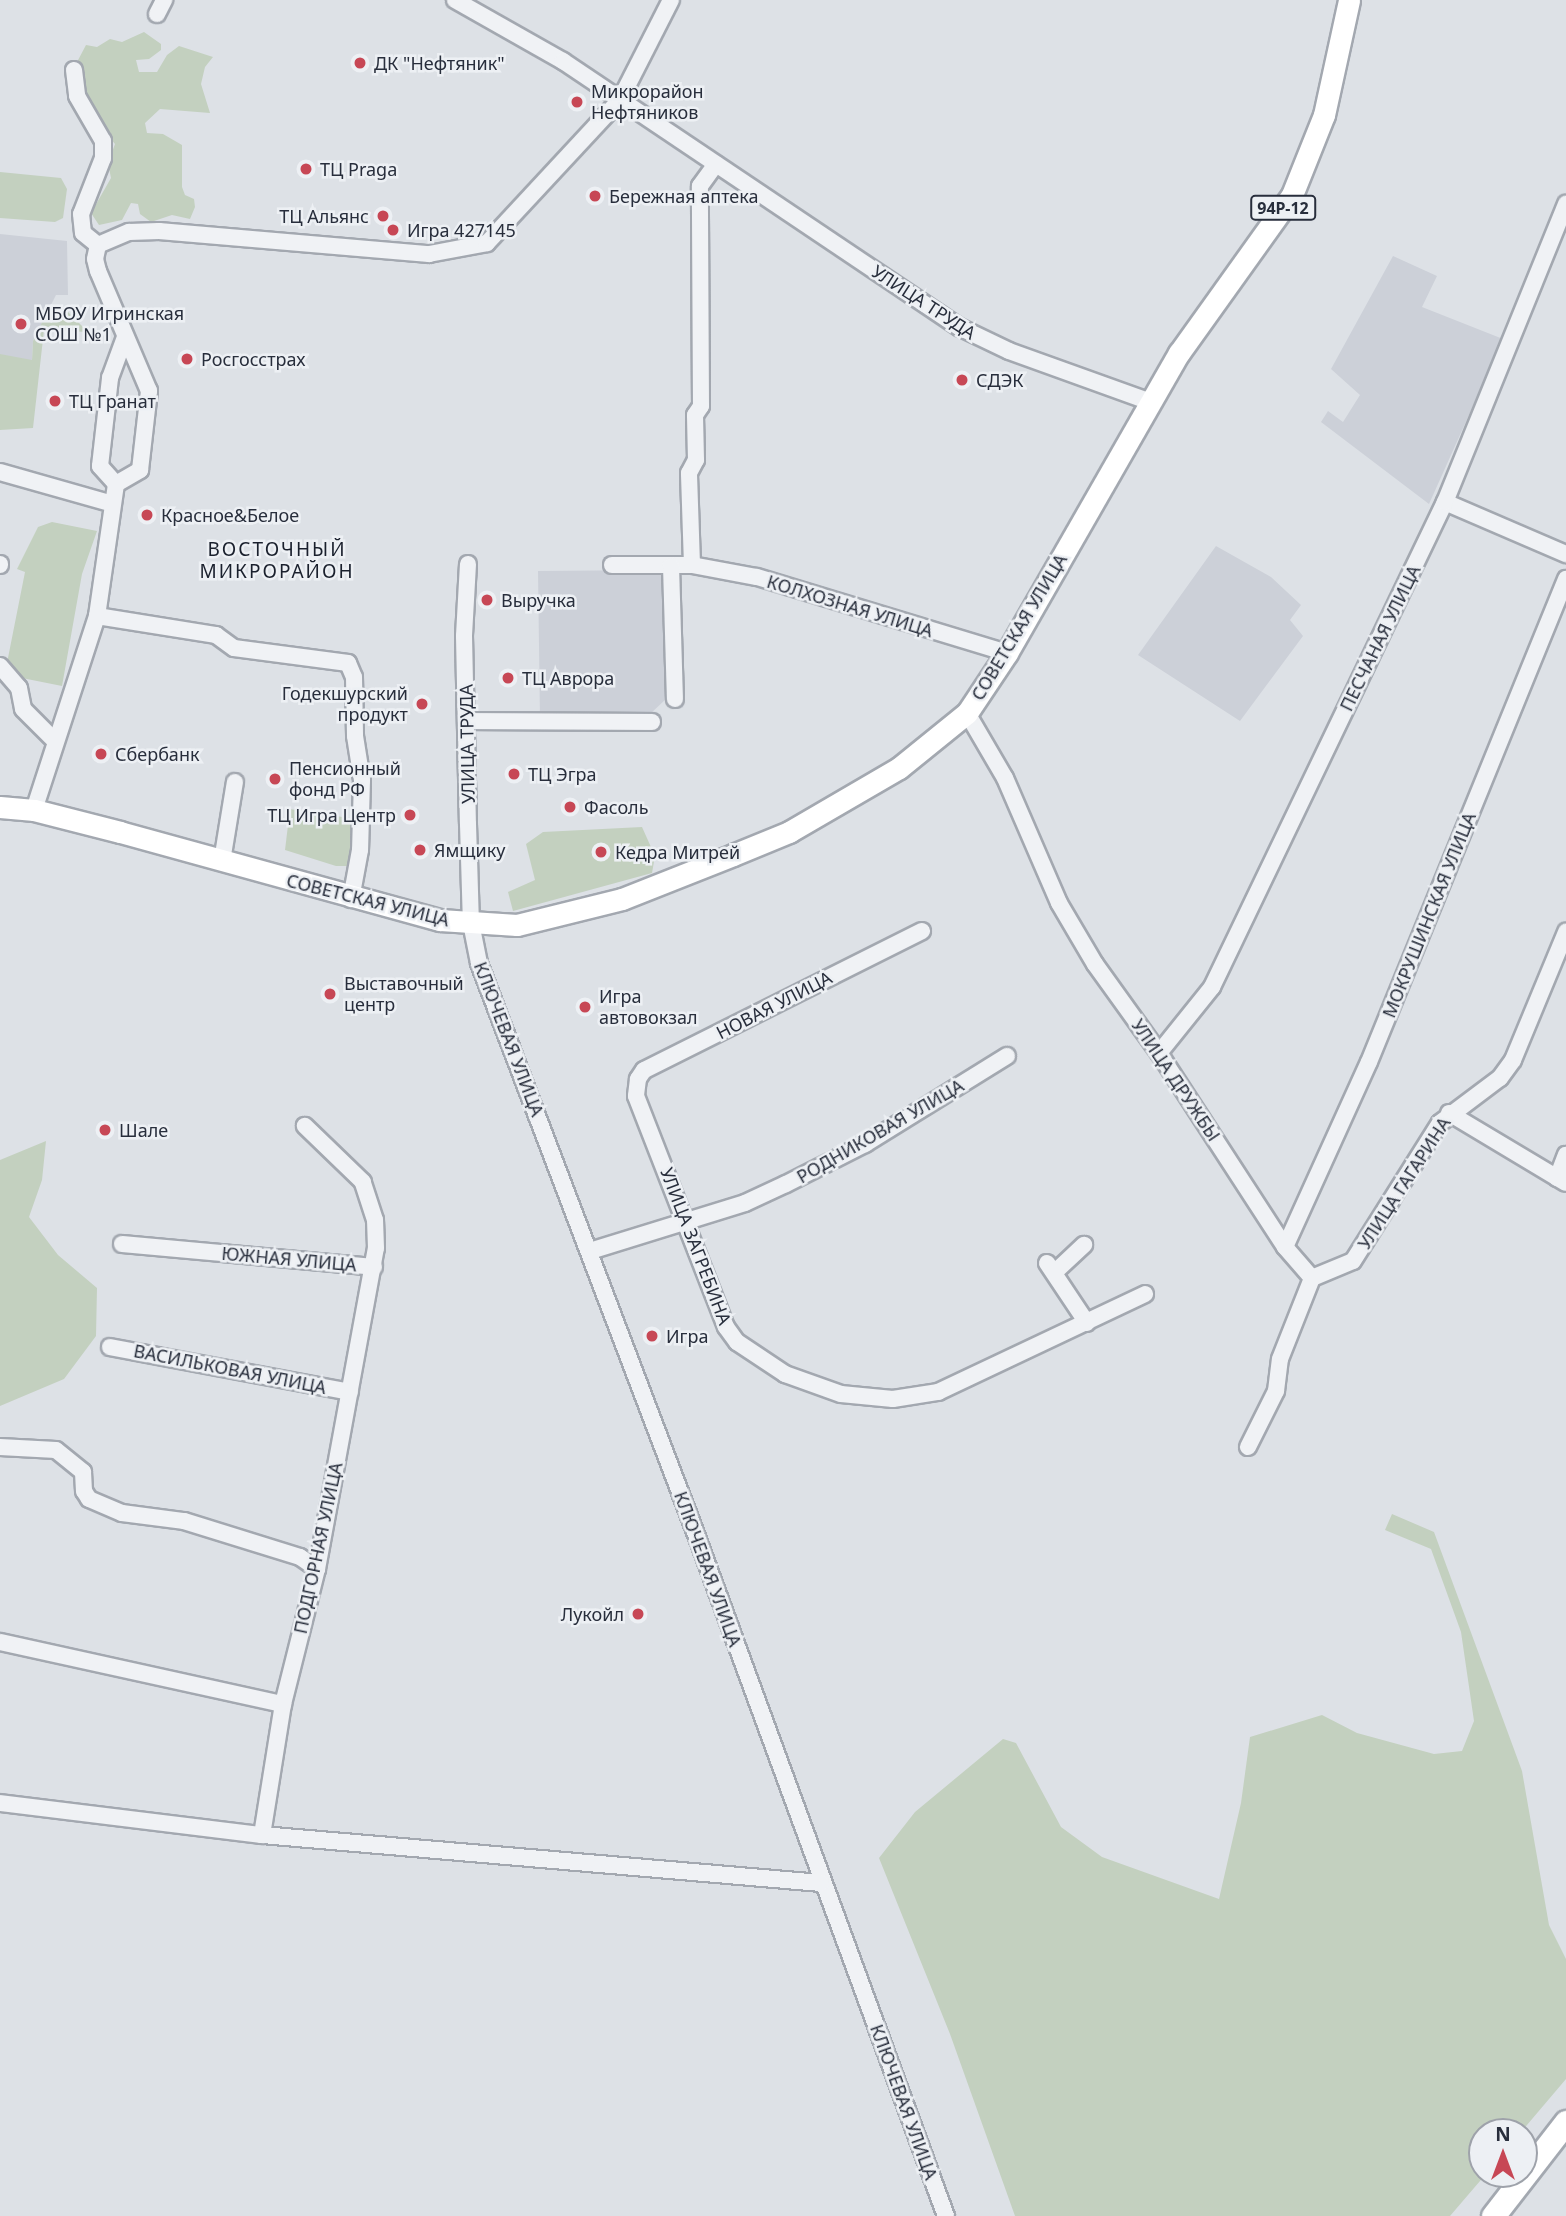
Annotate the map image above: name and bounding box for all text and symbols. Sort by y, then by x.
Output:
place label: ДК "Нефтяник" [374,52,505,74]
marker: ДК "Нефтяник" [352,55,368,71]
place label: Микрорайон Нефтяников [591,81,704,124]
marker: Микрорайон Нефтяников [569,94,585,110]
place label: ТЦ Praga [320,158,397,180]
marker: ТЦ Praga [298,161,314,177]
place label: Бережная аптека [609,185,758,207]
marker: Бережная аптека [587,188,603,204]
road number: 94Р-12 [1250,196,1316,220]
place label: ТЦ Альянс [279,205,369,227]
marker: ТЦ Альянс [375,208,391,224]
place label: Игра 427145 [407,219,516,241]
marker: Игра 427145 [385,222,401,238]
street label: УЛИЦА ТРУДА [868,260,980,344]
place label: МБОУ Игринская СОШ №1 [35,303,184,346]
marker: МБОУ Игринская СОШ №1 [13,316,29,332]
place label: Росгосстрах [201,348,305,370]
marker: Росгосстрах [179,351,195,367]
place label: СДЭК [976,369,1024,391]
marker: СДЭК [954,372,970,388]
place label: ТЦ Гранат [69,390,156,412]
marker: ТЦ Гранат [47,393,63,409]
place label: Красное&Белое [161,504,299,526]
marker: Красное&Белое [139,507,155,523]
district label: ВОСТОЧНЫЙ МИКРОРАЙОН [201,539,353,583]
street label: СОВЕТСКАЯ УЛИЦА [967,550,1071,704]
street label: ПЕСЧАНАЯ УЛИЦА [1335,561,1425,715]
street label: КОЛХОЗНАЯ УЛИЦА [764,570,936,642]
place label: Выручка [501,589,576,611]
marker: Выручка [479,592,495,608]
place label: ТЦ Аврора [522,667,614,689]
marker: ТЦ Аврора [500,670,516,686]
place label: Годекшурский продукт [282,683,408,726]
street label: УЛИЦА ТРУДА [455,684,479,804]
marker: Годекшурский продукт [414,696,430,712]
place label: Сбербанк [115,743,199,765]
marker: Сбербанк [93,746,109,762]
place label: Пенсионный фонд РФ [289,758,401,800]
place label: ТЦ Эгра [528,763,596,785]
marker: ТЦ Эгра [506,766,522,782]
marker: Пенсионный фонд РФ [267,771,283,787]
place label: Фасоль [584,796,648,818]
marker: Фасоль [562,799,578,815]
place label: ТЦ Игра Центр [267,804,396,826]
marker: ТЦ Игра Центр [402,807,418,823]
street label: МОКРУШИНСКАЯ УЛИЦА [1378,809,1480,1021]
place label: Ямщику [434,839,505,861]
place label: Кедра Митрей [615,841,740,863]
marker: Ямщику [412,842,428,858]
marker: Кедра Митрей [593,844,609,860]
street label: СОВЕТСКАЯ УЛИЦА [284,869,452,931]
street label: КЛЮЧЕВАЯ УЛИЦА [470,959,548,1119]
street label: НОВАЯ УЛИЦА [713,967,835,1043]
place label: Выставочный центр [344,973,464,1016]
marker: Выставочный центр [322,986,338,1002]
place label: Игра автовокзал [599,986,698,1028]
marker: Игра автовокзал [577,999,593,1015]
street label: УЛИЦА ДРУЖБЫ [1127,1015,1225,1145]
street label: РОДНИКОВАЯ УЛИЦА [793,1074,967,1188]
street label: УЛИЦА ГАГАРИНА [1353,1113,1455,1253]
place label: Шале [119,1119,168,1141]
marker: Шале [97,1122,113,1138]
street label: УЛИЦА ЗАГРЕБИНА [656,1164,736,1328]
street label: ЮЖНАЯ УЛИЦА [221,1242,357,1276]
place label: Игра [666,1325,708,1347]
marker: Игра [644,1328,660,1344]
street label: ВАСИЛЬКОВАЯ УЛИЦА [132,1340,328,1398]
street label: ПОДГОРНАЯ УЛИЦА [289,1460,347,1636]
street label: КЛЮЧЕВАЯ УЛИЦА [670,1488,746,1650]
place label: Лукойл [561,1603,624,1625]
marker: Лукойл [630,1606,646,1622]
street label: КЛЮЧЕВАЯ УЛИЦА [866,2021,942,2183]
north arrow [1468,2118,1538,2188]
text: N [1495,2121,1511,2147]

